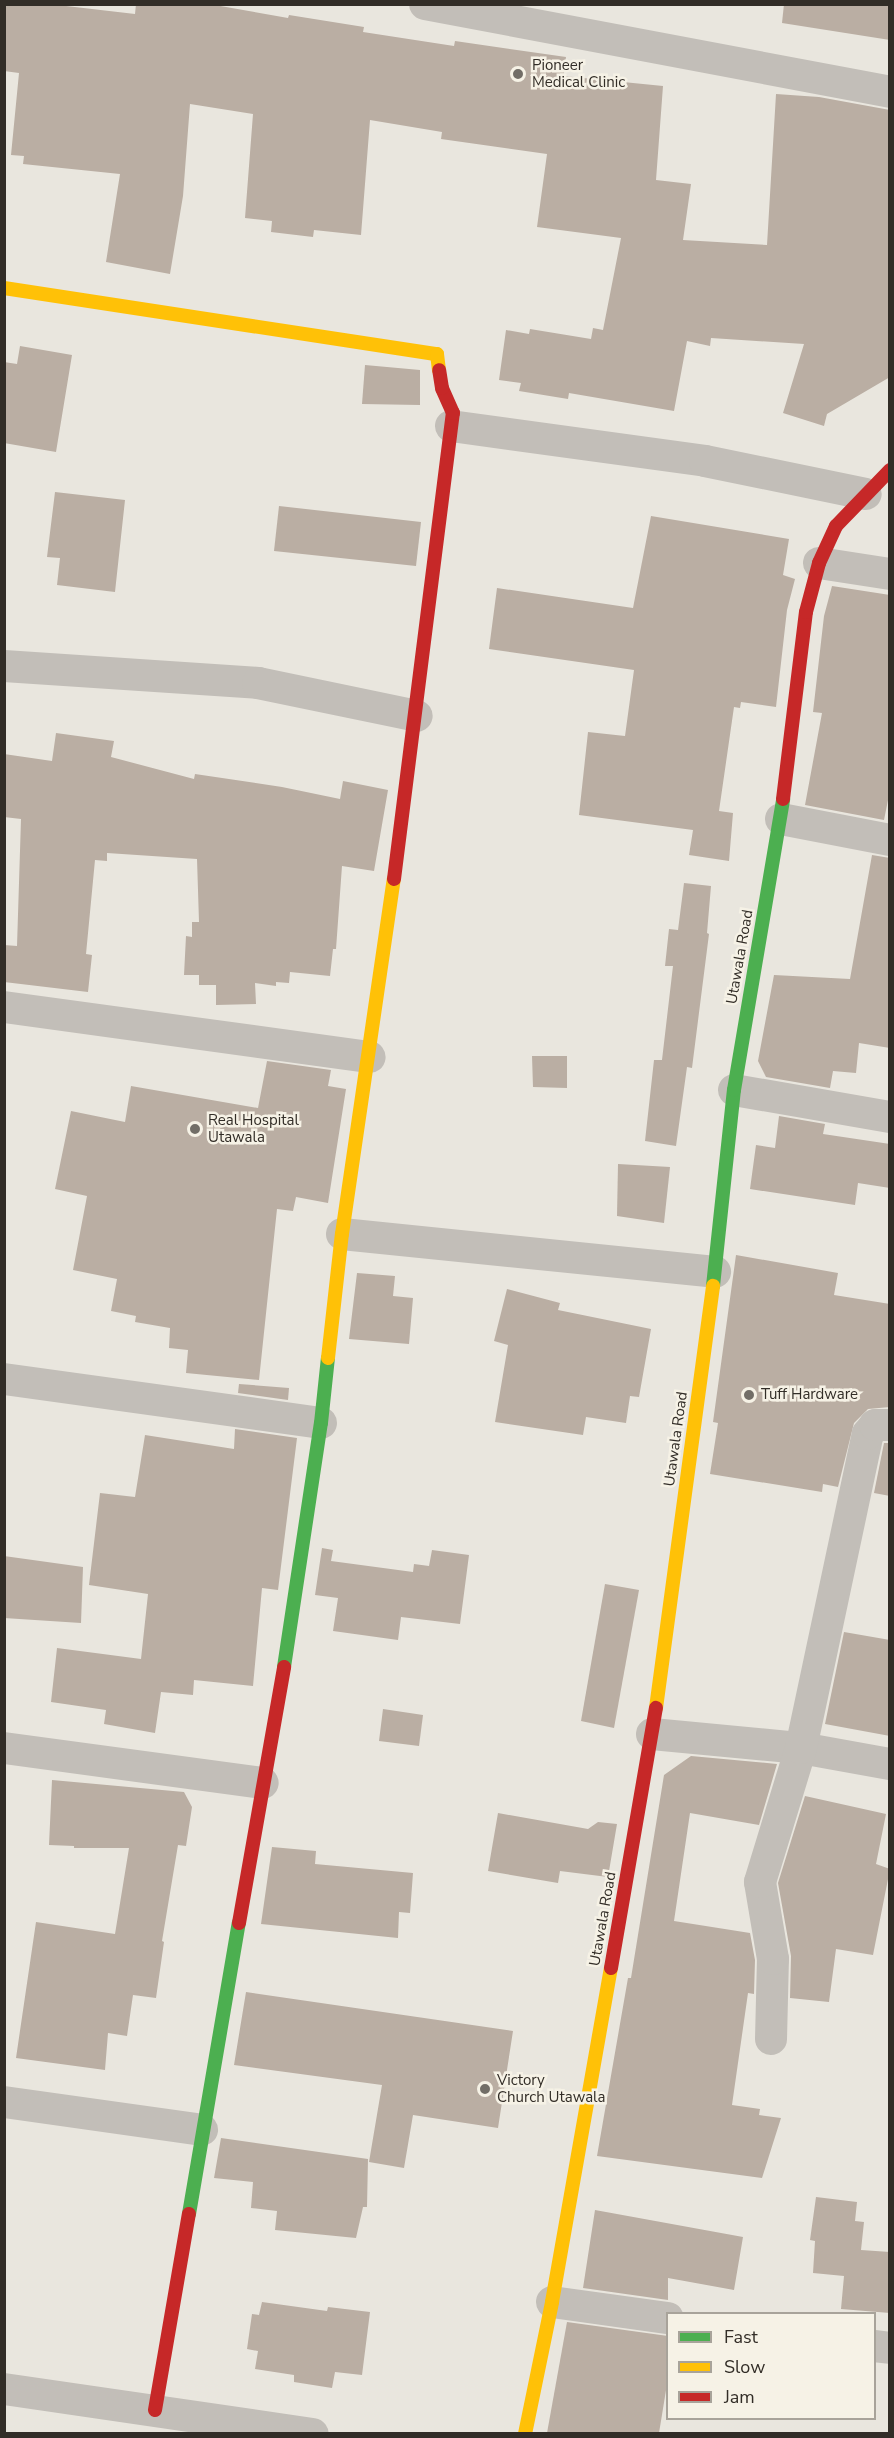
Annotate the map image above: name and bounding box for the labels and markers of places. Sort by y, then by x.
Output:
place label: Pioneer Medical Clinic [532,56,625,91]
marker: Pioneer Medical Clinic [509,65,527,83]
place label: Real Hospital Utawala [208,1111,299,1146]
marker: Real Hospital Utawala [186,1120,204,1138]
place label: Tuff Hardware [761,1386,858,1404]
marker: Tuff Hardware [742,1388,756,1402]
place label: Victory Church Utawala [497,2071,605,2106]
marker: Victory Church Utawala [478,2082,492,2096]

